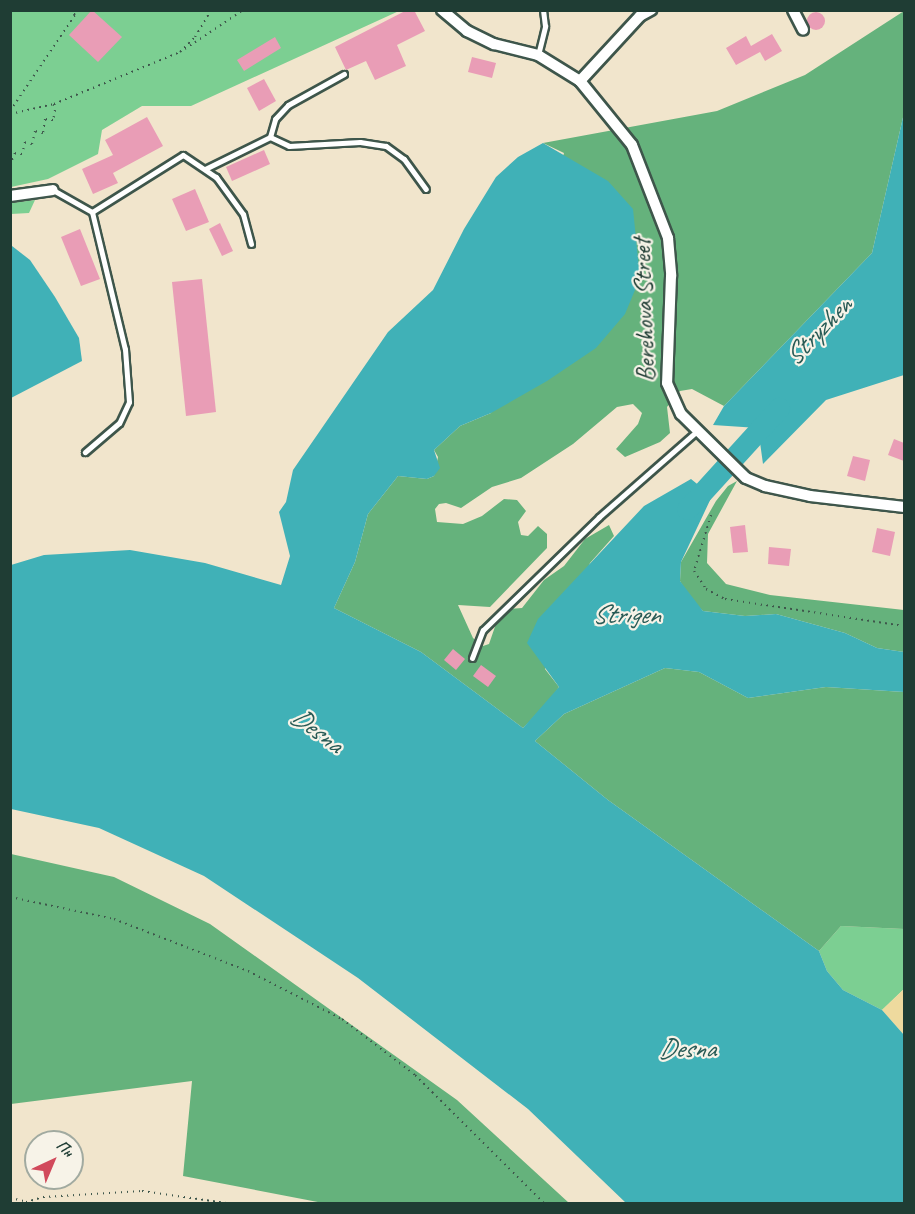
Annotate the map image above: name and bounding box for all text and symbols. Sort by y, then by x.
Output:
street label: Berehova Street [626,238,662,382]
water label: Stryzhen [777,290,859,372]
water label: Strigen [592,599,660,631]
water label: Desna [285,700,349,760]
water label: Desna [659,1033,715,1065]
north arrow [24,1130,84,1190]
text: Пн [52,1135,78,1162]

